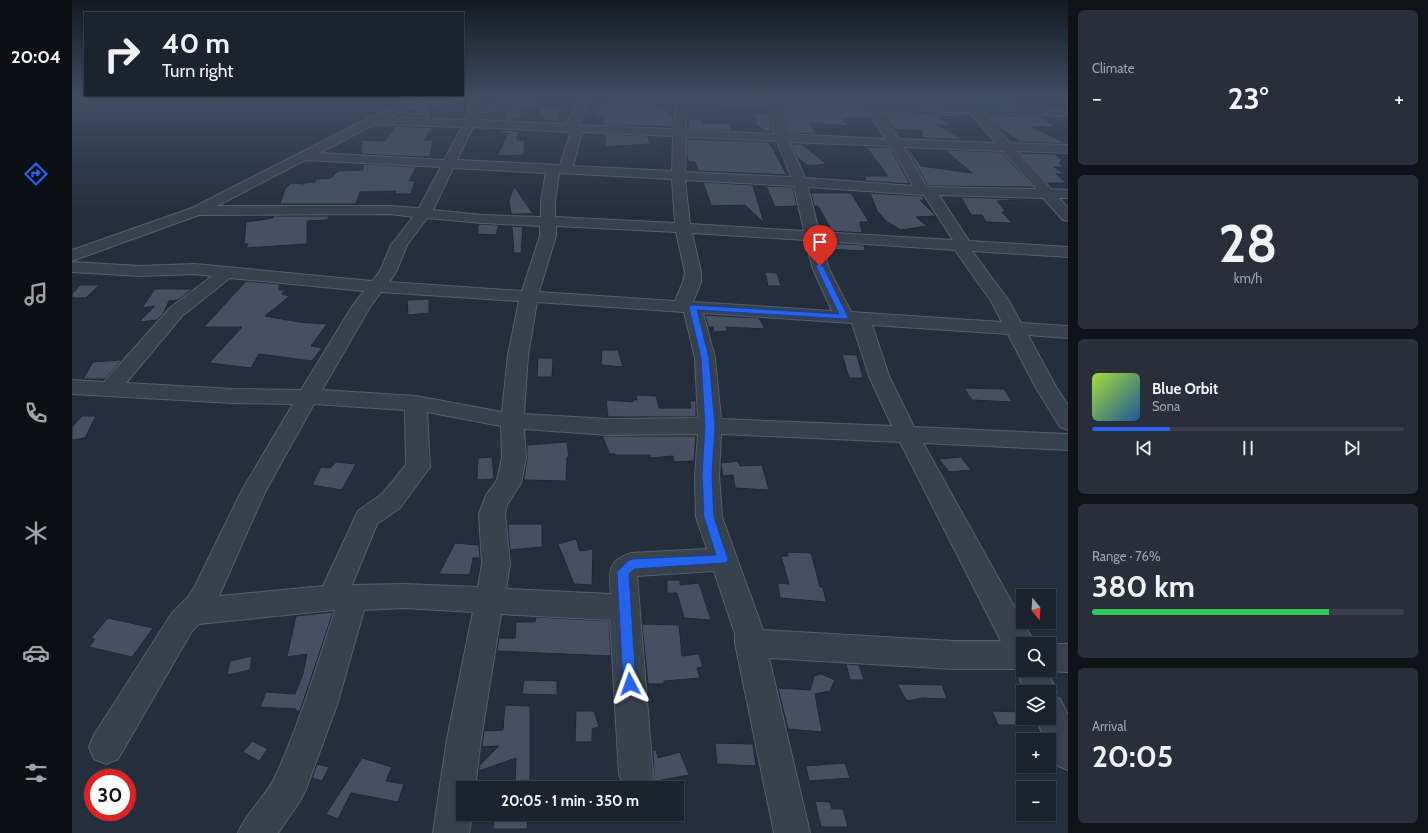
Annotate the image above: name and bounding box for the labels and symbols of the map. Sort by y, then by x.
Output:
pin [803,225,837,266]
north arrow [1016,589,1056,629]
position arrow [609,663,651,705]
speed limit sign: 30 [84,769,136,821]

